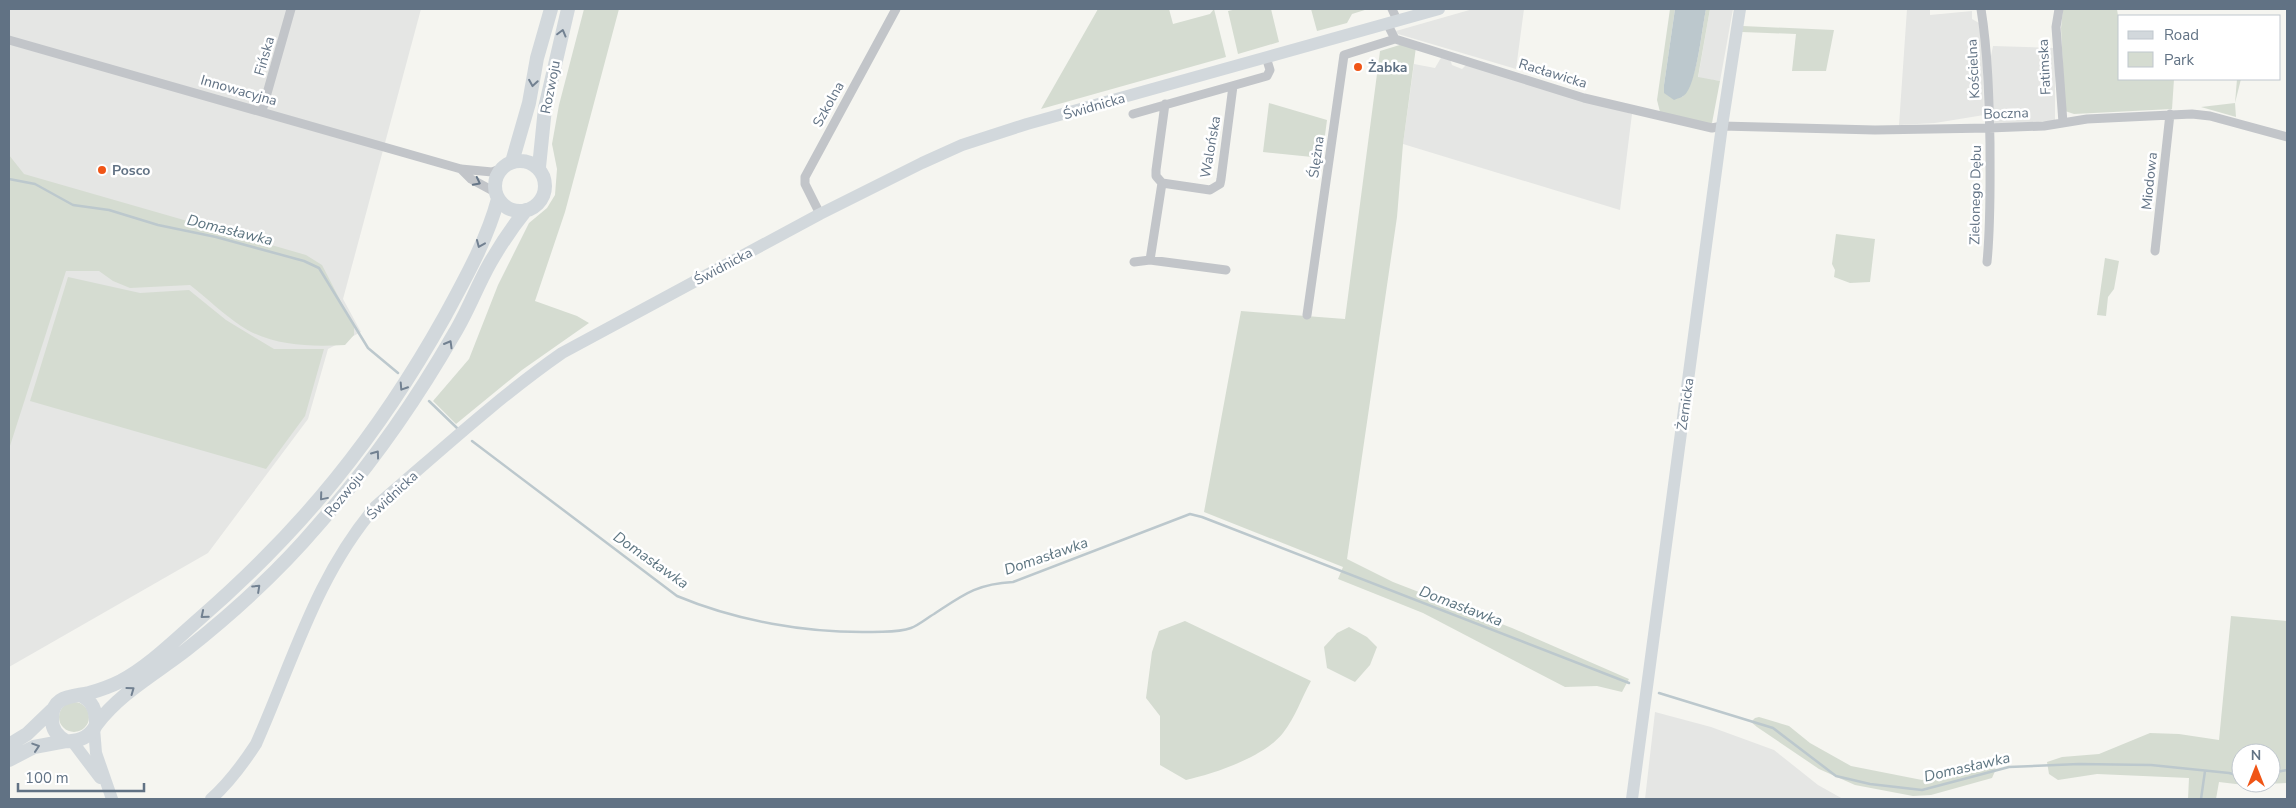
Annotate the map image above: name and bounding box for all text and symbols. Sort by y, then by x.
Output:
legend [2118,15,2281,80]
text: Road [2164,25,2199,45]
one-way arrow [556,29,567,38]
street label: Fińska [250,34,279,78]
street label: Fatimska [2034,38,2055,95]
street label: Kościelna [1962,39,1985,99]
text: Park [2164,50,2194,70]
street label: Racławicka [1516,54,1589,93]
place label: Żabka [1368,58,1407,77]
street label: Rozwoju [536,59,565,115]
marker: Żabka [1352,61,1364,73]
street label: Innowacyjna [198,71,279,110]
one-way arrow [528,78,538,87]
street label: Szkolna [808,78,849,130]
street label: Świdnicka [1061,89,1127,124]
street label: Boczna [1983,103,2029,124]
street label: Walońska [1196,114,1225,180]
street label: Ślężna [1304,135,1329,179]
street label: Zielonego Dębu [1965,145,1986,245]
street label: Miodowa [2137,151,2162,211]
place label: Posco [112,161,150,180]
marker: Posco [96,164,108,176]
one-way arrow [472,176,481,186]
water label: Domasławka [185,210,275,250]
one-way arrow [476,239,487,248]
street label: Świdnicka [691,243,756,290]
one-way arrow [442,340,452,349]
street label: Żernicka [1672,377,1699,431]
one-way arrow [400,381,409,391]
one-way arrow [370,450,379,460]
street label: Rozwoju [320,467,369,521]
street label: Świdnicka [363,467,422,524]
one-way arrow [320,491,329,500]
water label: Domasławka [609,527,693,593]
water label: Domasławka [1001,532,1091,580]
water label: Domasławka [1416,581,1506,631]
one-way arrow [251,585,260,594]
one-way arrow [201,609,210,618]
one-way arrow [125,688,134,696]
one-way arrow [31,743,40,753]
north arrow [2231,743,2281,793]
text: N [2251,746,2261,765]
water label: Domasławka [1922,747,2012,787]
scale bar [18,760,144,792]
text: 100 m [25,768,69,788]

